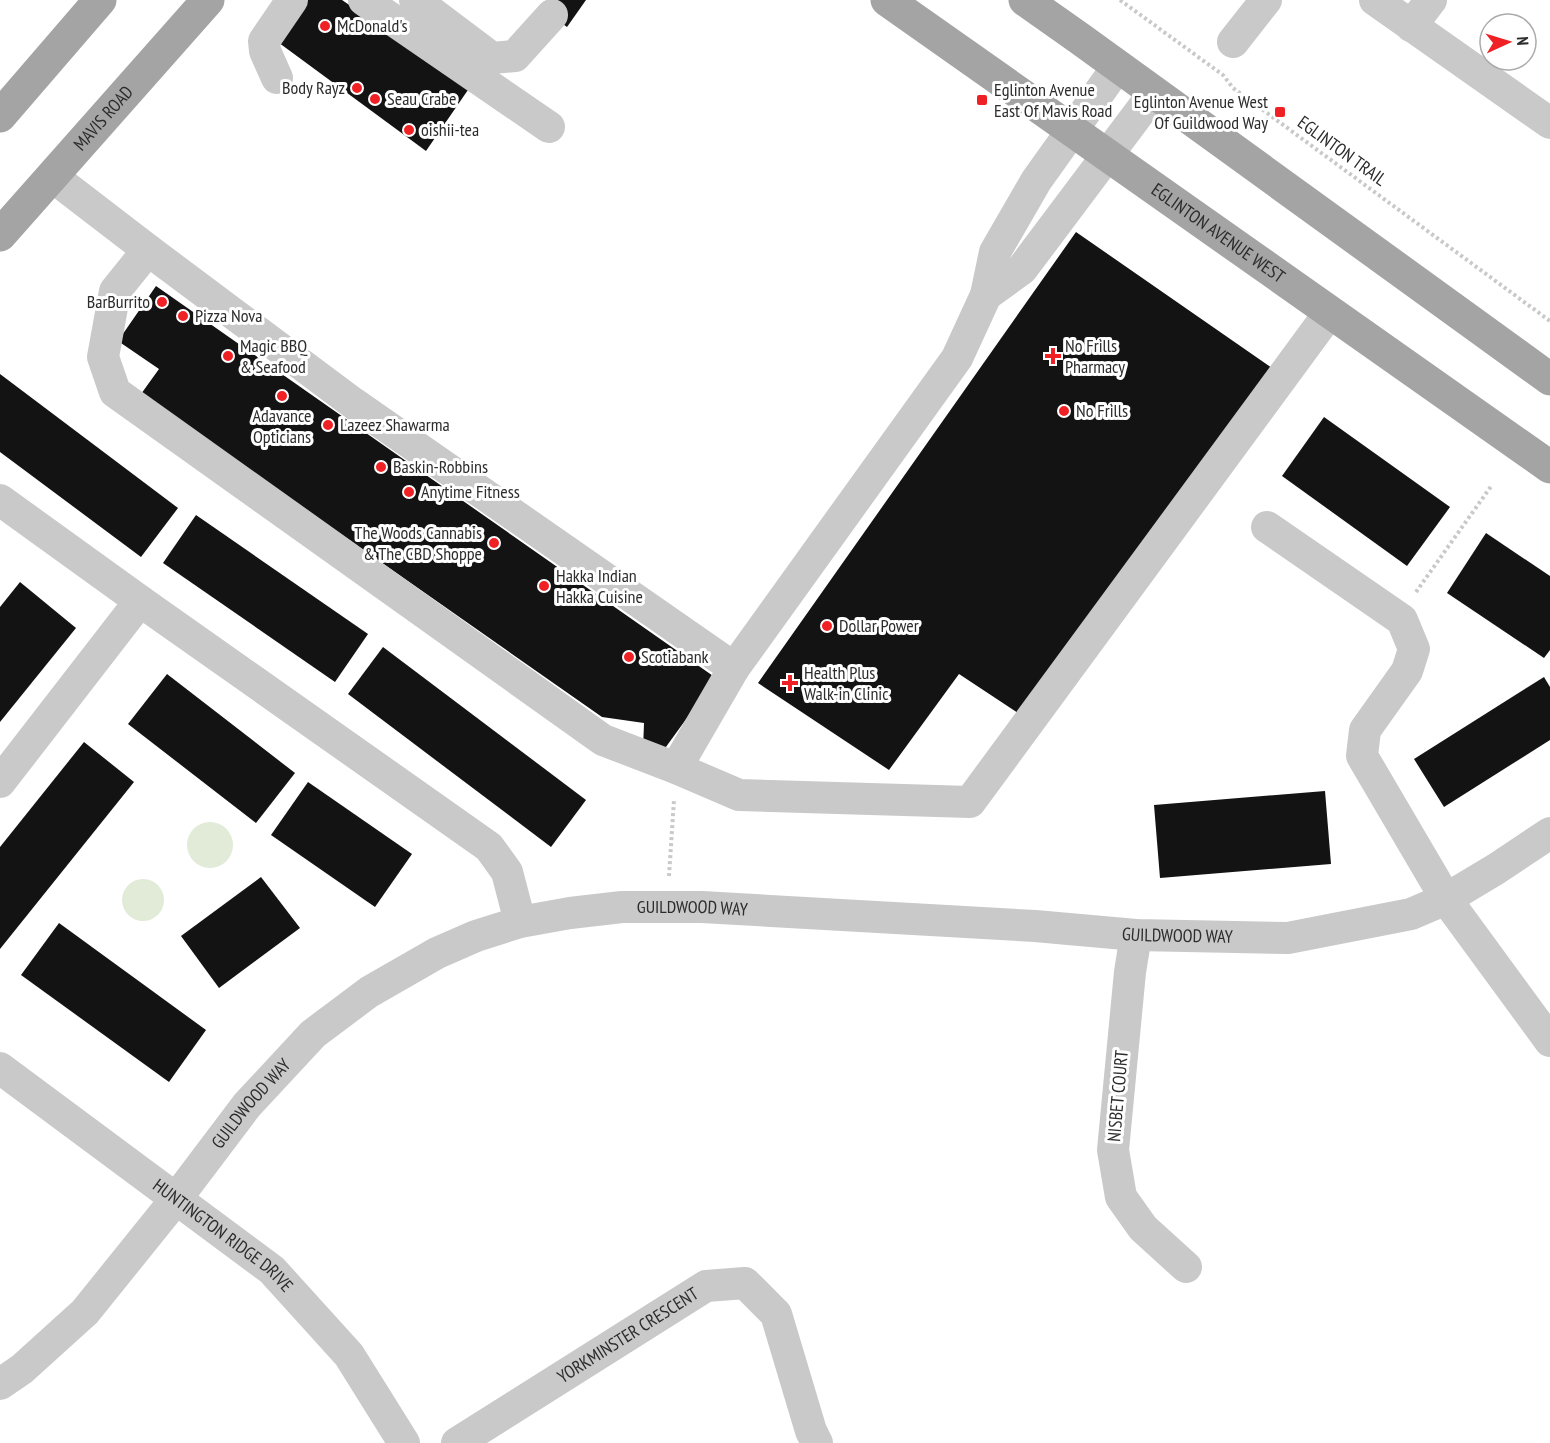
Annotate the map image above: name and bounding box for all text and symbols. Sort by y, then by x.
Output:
north arrow [1478,12,1538,72]
place label: McDonald's [337,14,408,37]
marker: McDonald's [318,19,332,33]
text: N [1513,36,1533,46]
place label: Body Rayz [282,76,345,99]
place label: Eglinton Avenue East Of Mavis Road [994,78,1112,122]
street label: MAVIS ROAD [68,81,138,155]
marker: Body Rayz [350,81,364,95]
place label: Seau Crabe [387,87,456,110]
place label: Eglinton Avenue West Of Guildwood Way [1134,90,1268,134]
marker: Seau Crabe [368,92,382,106]
marker: Eglinton Avenue East Of Mavis Road [975,93,989,107]
marker: Eglinton Avenue West Of Guildwood Way [1273,105,1287,119]
street label: EGLINTON TRAIL [1293,111,1392,191]
place label: oishii-tea [421,118,479,141]
marker: oishii-tea [402,123,416,137]
street label: EGLINTON AVENUE WEST [1147,178,1290,288]
place label: BarBurrito [87,290,150,313]
marker: BarBurrito [155,295,169,309]
place label: Pizza Nova [195,304,262,327]
marker: Pizza Nova [176,309,190,323]
place label: Magic BBQ & Seafood [240,334,308,378]
place label: No Frills Pharmacy [1065,334,1125,378]
marker: Magic BBQ & Seafood [221,349,235,363]
marker: No Frills Pharmacy [1046,349,1060,363]
marker: Adavance Opticians [275,389,289,403]
place label: No Frills [1076,399,1128,422]
place label: Adavance Opticians [252,404,312,448]
marker: No Frills [1057,404,1071,418]
place label: Lazeez Shawarma [340,413,450,436]
marker: Lazeez Shawarma [321,418,335,432]
place label: Baskin-Robbins [393,455,488,478]
marker: Baskin-Robbins [374,460,388,474]
place label: Anytime Fitness [421,480,520,503]
marker: Anytime Fitness [402,485,416,499]
place label: The Woods Cannabis & The CBD Shoppe [354,521,482,565]
marker: The Woods Cannabis & The CBD Shoppe [487,536,501,550]
place label: Hakka Indian Hakka Cuisine [556,564,643,608]
marker: Hakka Indian Hakka Cuisine [537,579,551,593]
place label: Dollar Power [839,614,919,637]
marker: Dollar Power [820,619,834,633]
place label: Scotiabank [641,645,709,668]
marker: Scotiabank [622,650,636,664]
place label: Health Plus Walk-in Clinic [804,661,889,705]
marker: Health Plus Walk-in Clinic [781,674,799,692]
street label: GUILDWOOD WAY [637,895,749,921]
street label: GUILDWOOD WAY [1121,922,1234,948]
street label: NISBET COURT [1102,1049,1133,1143]
street label: GUILDWOOD WAY [206,1053,296,1153]
street label: HUNTINGTON RIDGE DRIVE [149,1174,298,1297]
street label: YORKMINSTER CRESCENT [553,1282,702,1388]

